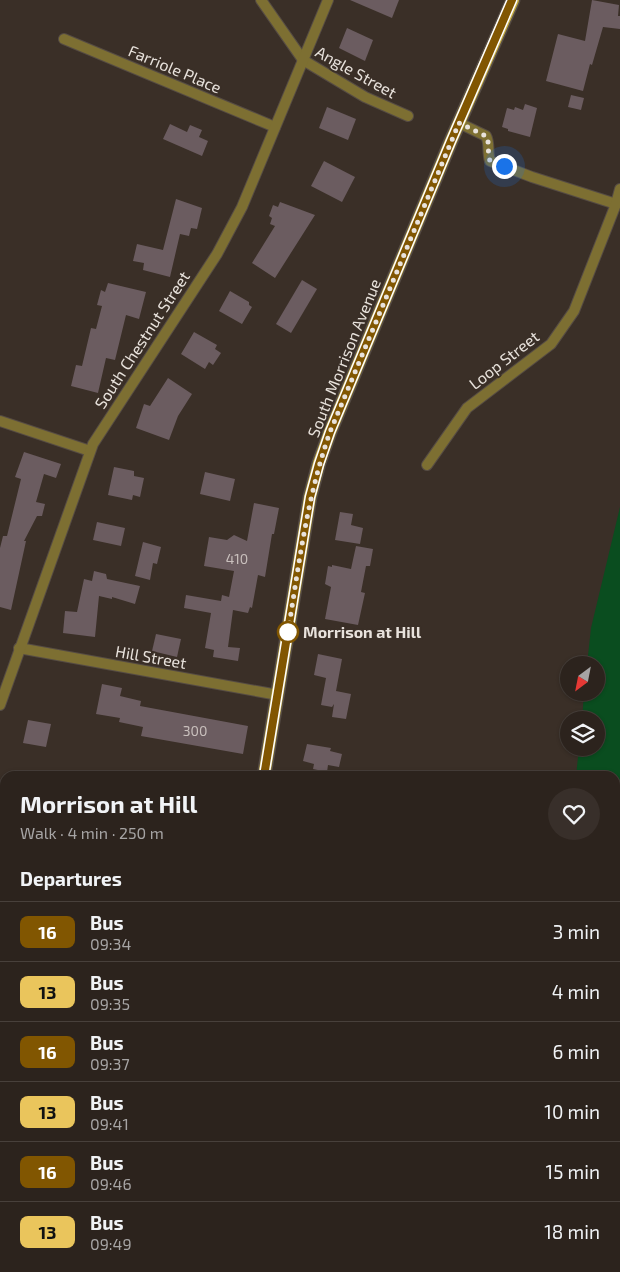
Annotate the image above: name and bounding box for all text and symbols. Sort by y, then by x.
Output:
street label: Farriole Place [126,40,225,97]
street label: Angle Street [312,42,400,102]
your location [492,154,517,179]
street label: South Chestnut Street [90,267,193,412]
street label: South Morrison Avenue [303,276,384,440]
street label: Loop Street [465,326,543,393]
house number: 410 [226,550,248,567]
marker: Morrison at Hill [277,621,299,643]
place label: Morrison at Hill [303,622,422,641]
street label: Hill Street [114,641,188,672]
north arrow [560,656,605,701]
map controls [560,656,605,756]
button: layers [560,711,605,756]
house number: 300 [183,722,207,739]
button: heart [548,788,600,840]
text: Morrison at Hill [20,789,197,818]
text: Walk · 4 min · 250 m [20,823,164,842]
text: Departures [20,867,122,890]
text: Bus [90,911,124,934]
text: 3 min [553,920,600,943]
text: 16 [38,921,57,943]
text: 09:34 [90,934,131,953]
text: Bus [90,971,124,994]
text: 4 min [552,980,600,1003]
text: 13 [39,981,56,1003]
text: 09:35 [90,994,130,1013]
text: Bus [90,1031,124,1054]
text: 6 min [552,1040,600,1063]
text: 16 [38,1041,57,1063]
text: 09:37 [90,1054,130,1073]
text: Bus [90,1091,124,1114]
text: 10 min [544,1100,600,1123]
text: 13 [39,1101,56,1123]
text: 09:41 [90,1114,129,1133]
text: Bus [90,1151,124,1174]
text: 15 min [546,1160,600,1183]
text: 16 [38,1161,57,1183]
text: 09:46 [90,1174,132,1193]
text: Bus [90,1211,124,1234]
text: 18 min [544,1220,600,1243]
text: 13 [39,1221,56,1243]
text: 09:49 [90,1234,132,1253]

